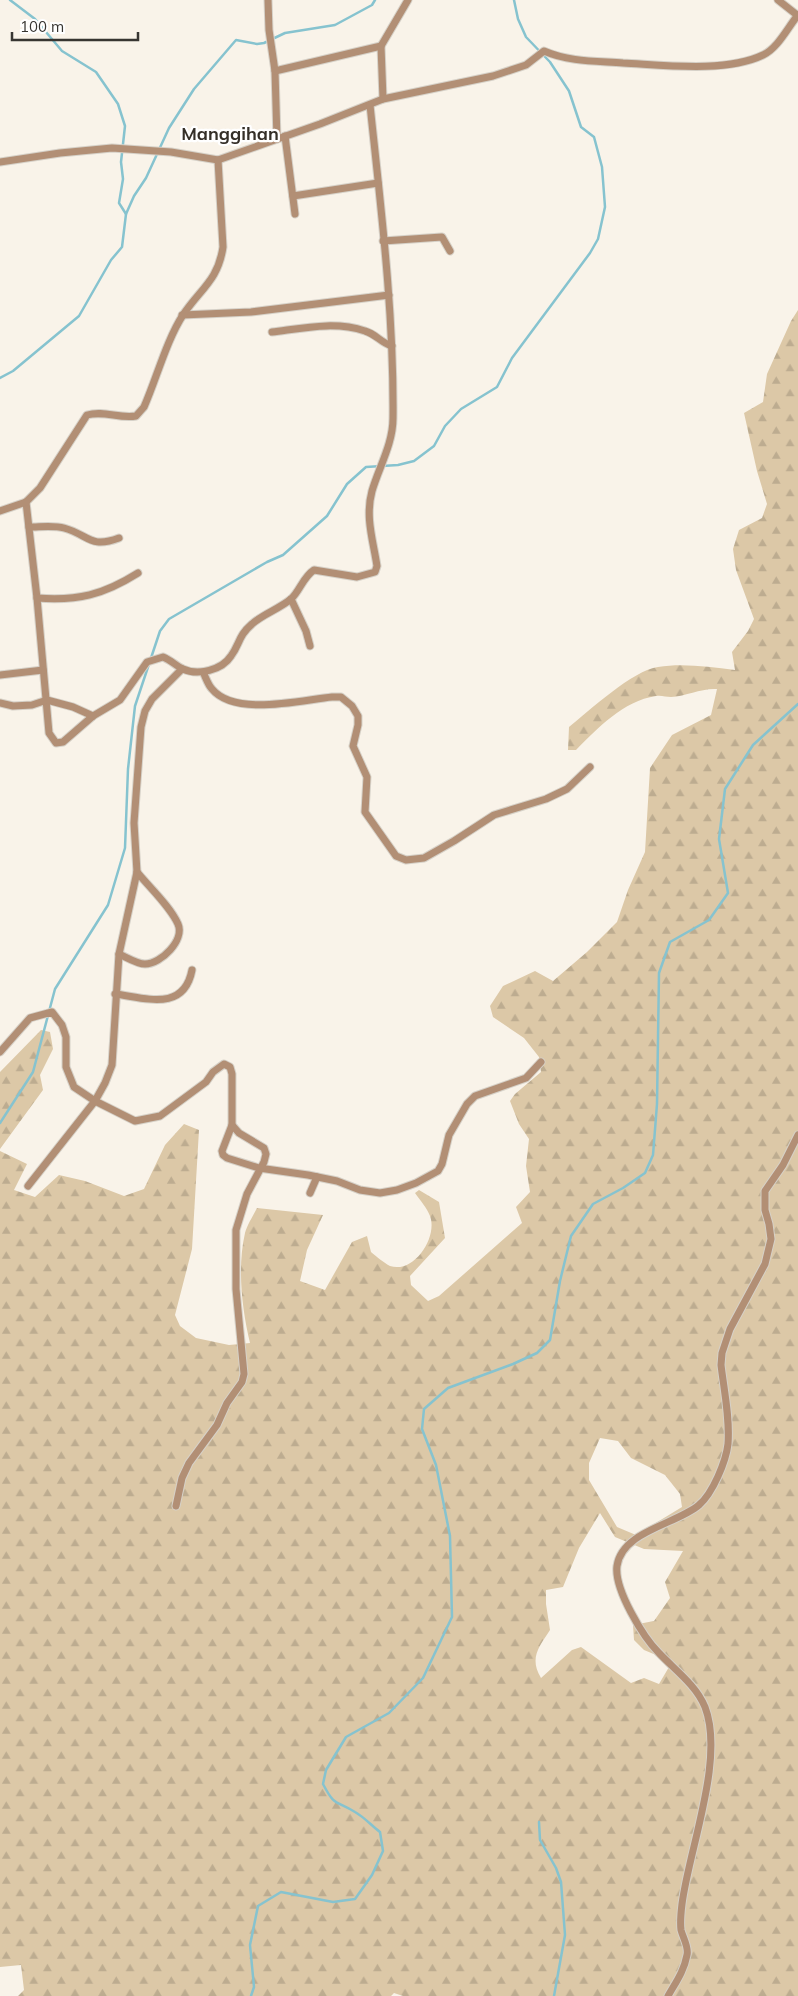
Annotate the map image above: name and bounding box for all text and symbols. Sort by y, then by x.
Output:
scale bar [12,10,139,42]
text: 100 m [20,17,64,36]
district label: Manggihan [181,122,279,145]

